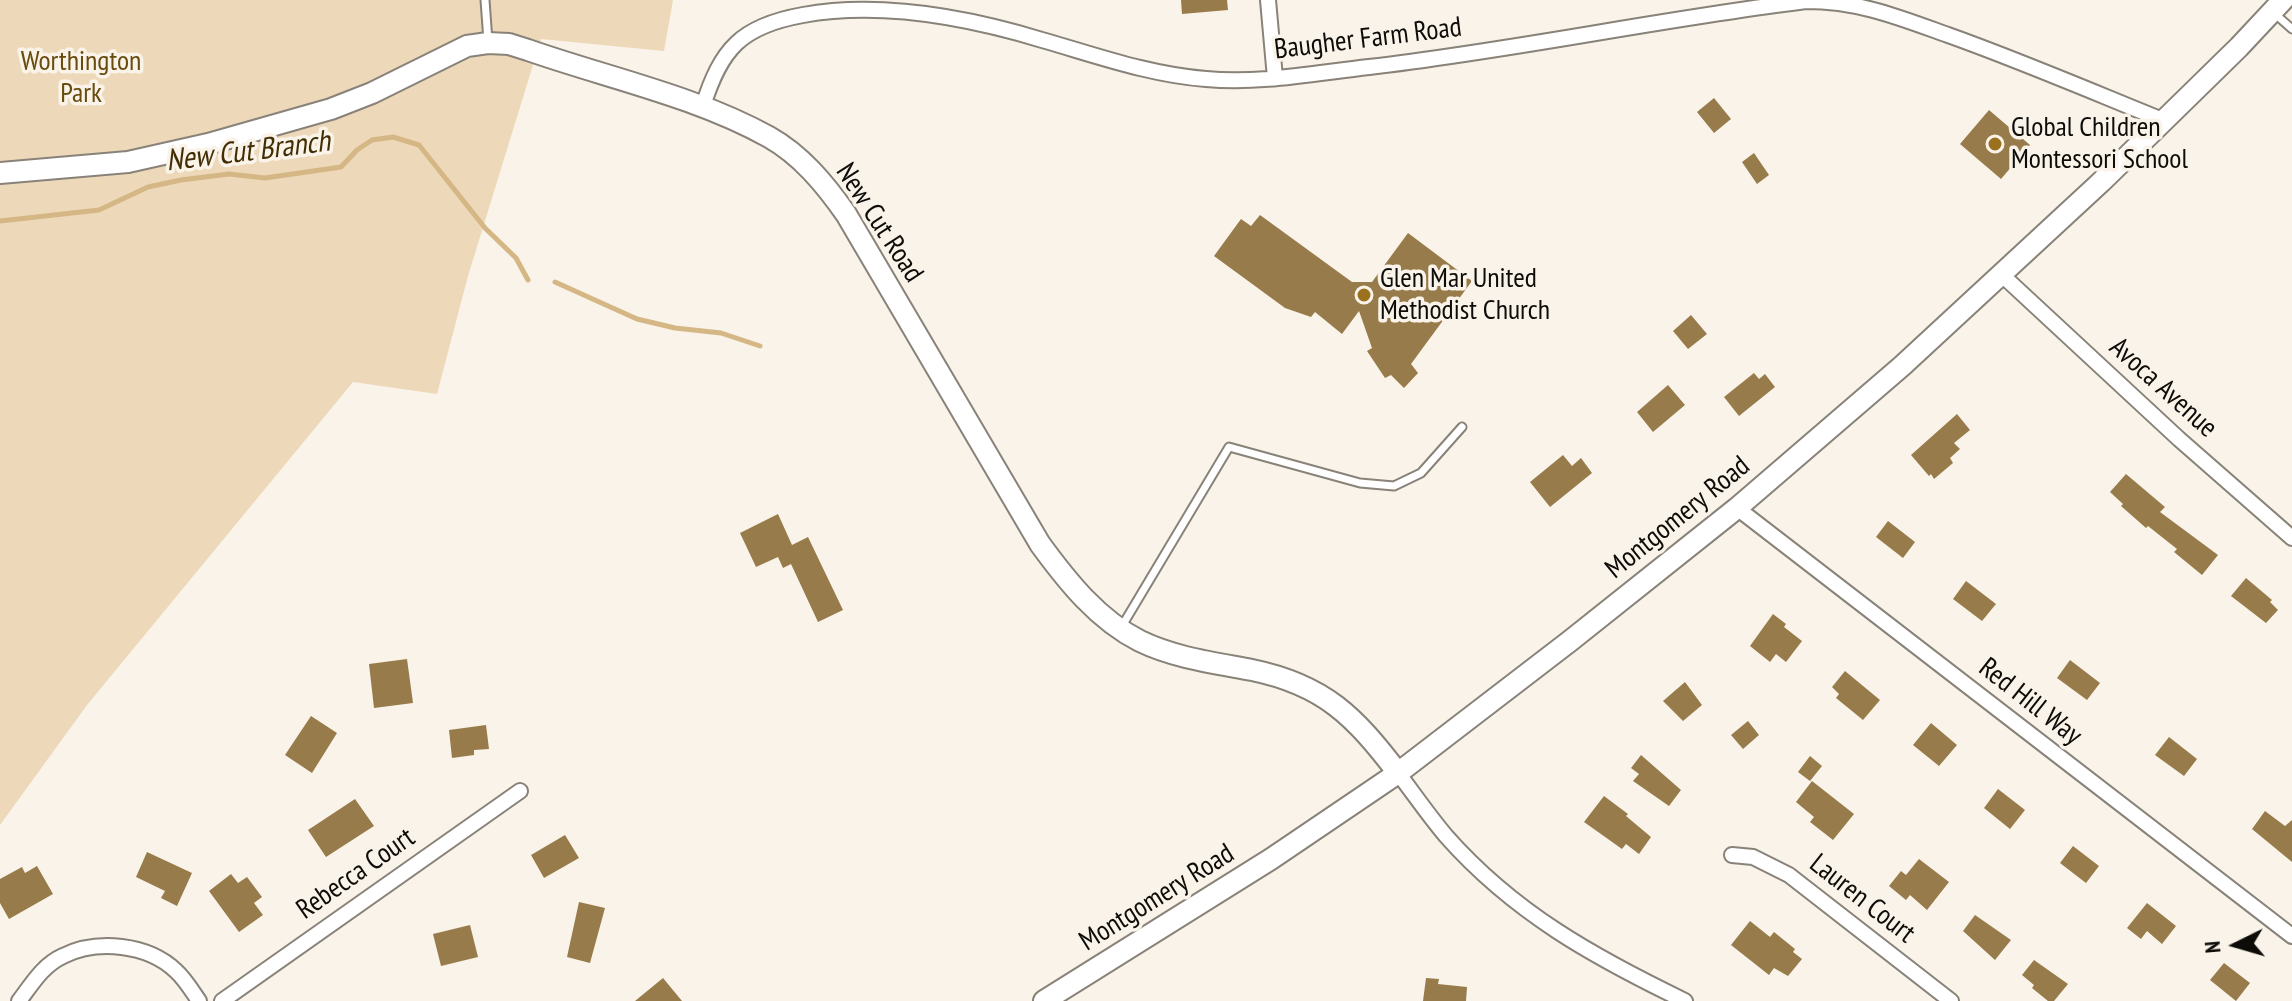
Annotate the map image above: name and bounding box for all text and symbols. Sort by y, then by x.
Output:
street label: Baugher Farm Road [1272,11,1464,67]
park label: Worthington Park [21,45,141,111]
place label: Global Children Montessori School [2011,111,2188,177]
water label: New Cut Branch [164,124,332,180]
marker: Global Children Montessori School [1986,135,2004,153]
street label: New Cut Road [828,157,930,289]
place label: Glen Mar United Methodist Church [1380,262,1550,328]
marker: Glen Mar United Methodist Church [1355,286,1373,304]
street label: Avoca Avenue [2102,331,2224,445]
street label: Montgomery Road [1599,450,1757,586]
street label: Red Hill Way [1972,651,2088,753]
street label: Rebecca Court [291,821,421,927]
street label: Montgomery Road [1074,837,1240,959]
street label: Lauren Court [1803,847,1921,951]
north arrow [2196,905,2276,985]
text: N [2198,940,2227,954]

